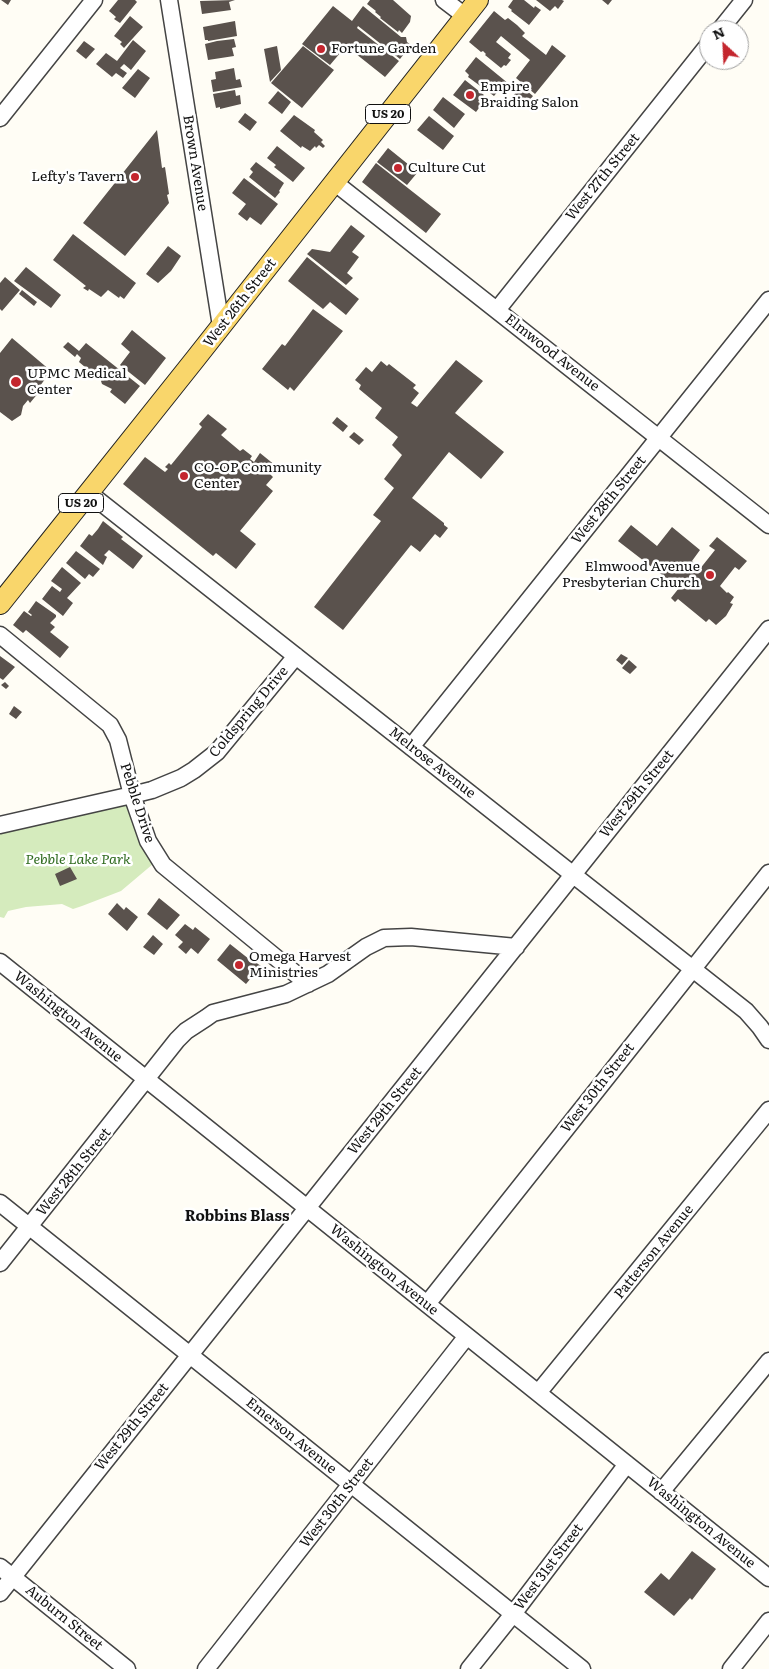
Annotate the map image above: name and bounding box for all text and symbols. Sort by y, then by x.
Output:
north arrow [699,20,749,70]
text: N [709,21,728,44]
place label: Fortune Garden [331,41,437,57]
marker: Fortune Garden [315,43,327,55]
place label: Empire Braiding Salon [480,79,579,111]
marker: Empire Braiding Salon [464,89,476,101]
road number: US 20 [366,105,410,124]
street label: Brown Avenue [179,114,211,212]
street label: West 27th Street [563,130,643,224]
place label: Culture Cut [408,160,486,176]
marker: Culture Cut [392,162,404,174]
place label: Lefty's Tavern [31,169,125,185]
marker: Lefty's Tavern [129,171,141,183]
street label: West 26th Street [200,255,280,351]
street label: Elmwood Avenue [501,311,603,395]
place label: UPMC Medical Center [27,366,127,398]
marker: UPMC Medical Center [9,375,23,389]
street label: West 28th Street [568,453,650,547]
place label: CO-OP Community Center [194,460,322,492]
marker: CO-OP Community Center [178,470,190,482]
road number: US 20 [58,493,104,512]
place label: Elmwood Avenue Presbyterian Church [562,559,700,592]
marker: Elmwood Avenue Presbyterian Church [704,569,716,581]
street label: Coldspring Drive [206,663,292,761]
street label: Melrose Avenue [385,724,479,802]
street label: West 29th Street [597,747,677,841]
street label: Pebble Drive [116,761,158,845]
park label: Pebble Lake Park [25,852,131,868]
place label: Omega Harvest Ministries [249,949,351,982]
marker: Omega Harvest Ministries [233,959,245,971]
street label: Washington Avenue [10,968,126,1066]
street label: West 30th Street [558,1040,638,1136]
street label: West 29th Street [345,1064,425,1158]
street label: West 28th Street [33,1125,115,1219]
street label: Patterson Avenue [611,1202,697,1302]
district label: Robbins Blass [185,1208,289,1226]
street label: Washington Avenue [326,1221,442,1319]
street label: West 29th Street [92,1380,172,1474]
street label: Emerson Avenue [242,1394,340,1478]
street label: West 30th Street [297,1455,377,1551]
street label: Washington Avenue [643,1474,759,1572]
street label: West 31st Street [511,1521,587,1613]
street label: Auburn Street [22,1582,106,1654]

